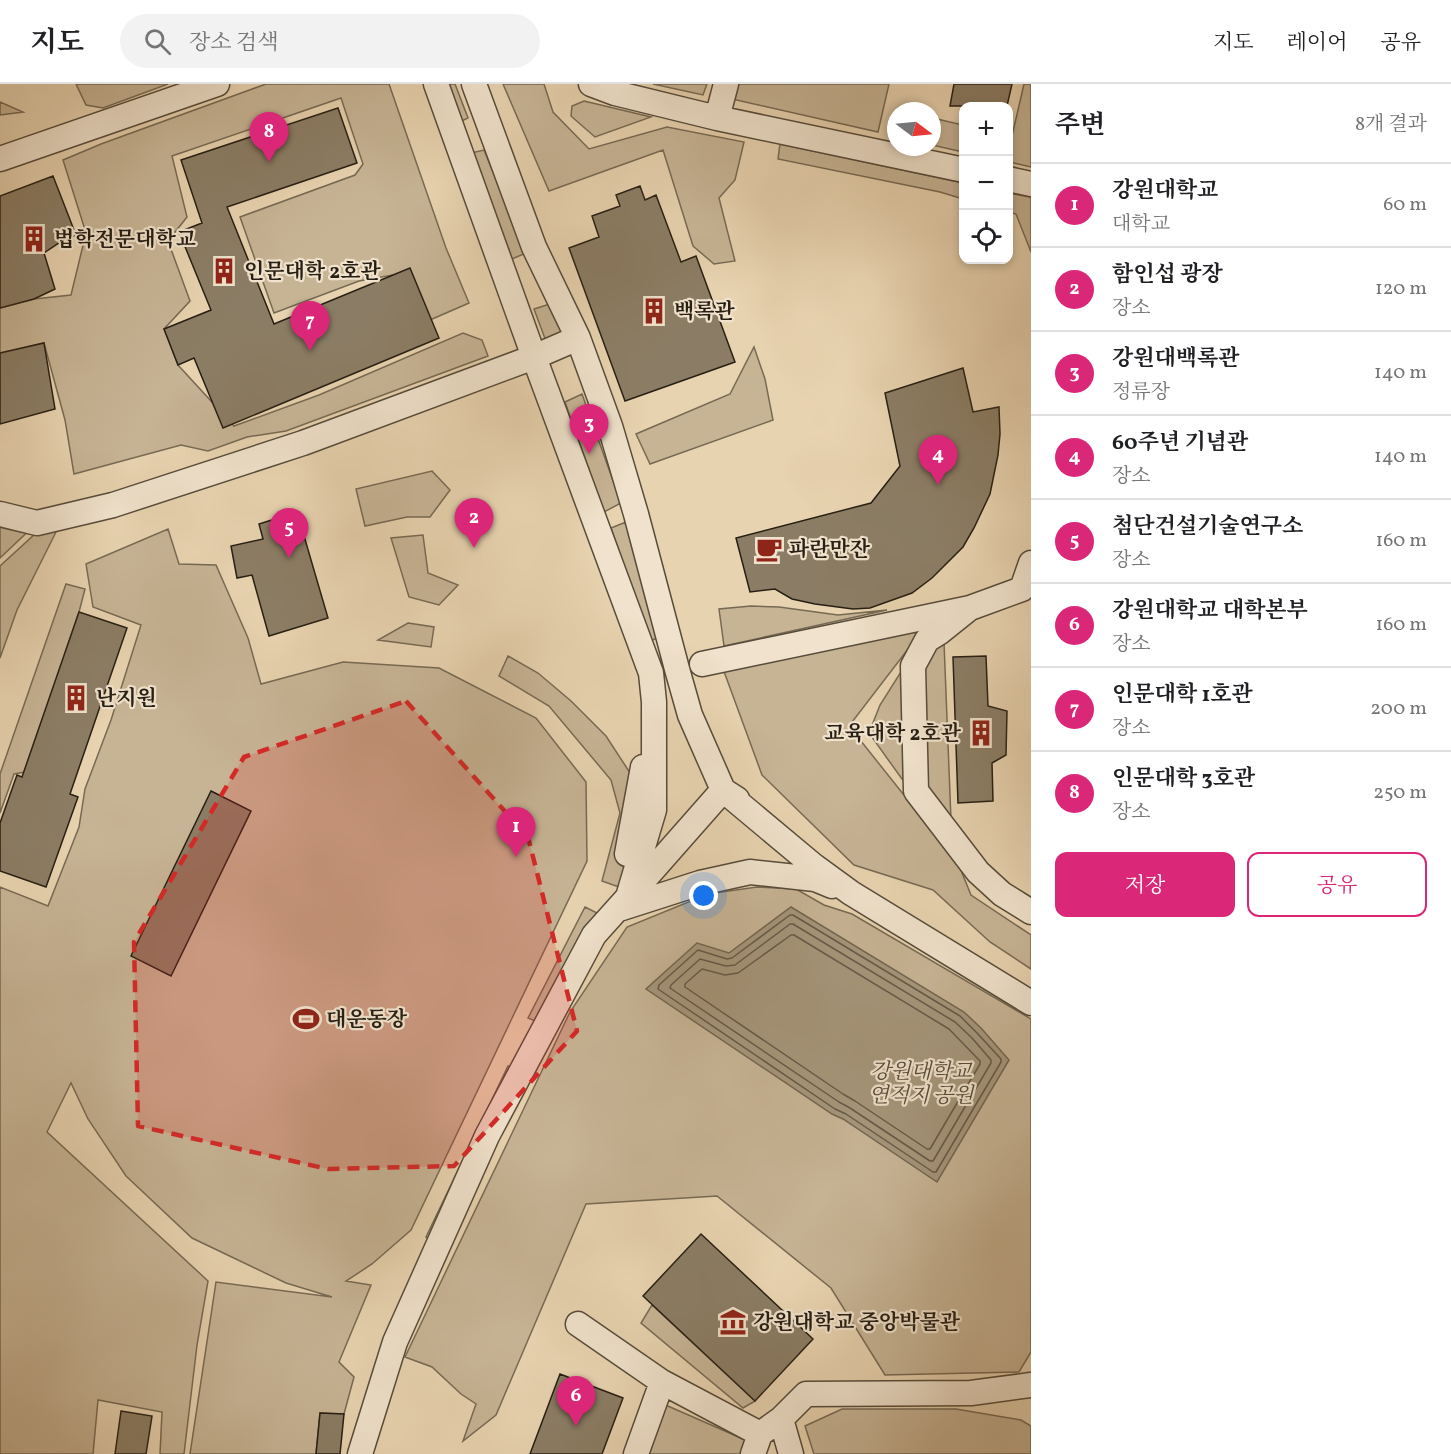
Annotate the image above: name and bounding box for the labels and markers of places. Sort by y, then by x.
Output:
pin: 8 [250,112,288,162]
building icon: 법학전문대학교 [19,224,49,254]
place label: 법학전문대학교 [54,226,196,255]
building icon: 인문대학 2호관 [209,256,239,286]
place label: 인문대학 2호관 [244,258,382,287]
building icon: 백록관 [639,296,669,326]
place label: 백록관 [674,298,736,327]
pin: 7 [290,302,330,351]
pin: 3 [570,404,608,454]
pin: 4 [918,436,958,485]
pin: 2 [454,498,494,548]
pin: 5 [270,508,308,558]
cafe icon: 파란만잔 [754,534,784,564]
place label: 파란만잔 [789,536,871,565]
building icon: 난지원 [61,683,91,713]
place label: 난지원 [96,685,157,714]
building icon: 교육대학 2호관 [966,718,996,748]
place label: 교육대학 2호관 [824,720,962,749]
pin: 1 [496,808,536,857]
sports icon: 대운동장 [291,1004,321,1034]
place label: 대운동장 [326,1006,408,1035]
museum icon: 강원대학교 중앙박물관 [718,1307,748,1337]
place label: 강원대학교 중앙박물관 [753,1309,961,1338]
pin: 6 [556,1376,596,1426]

